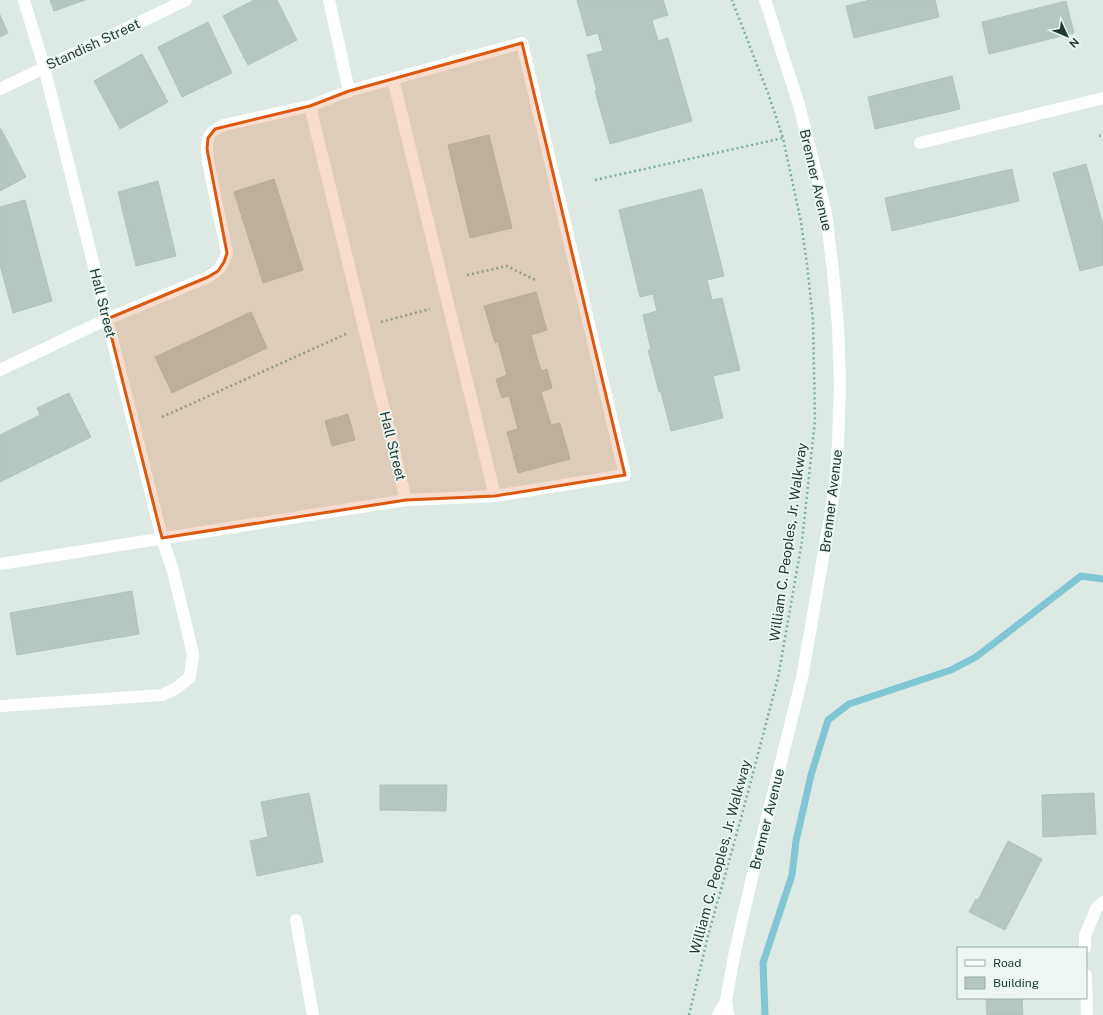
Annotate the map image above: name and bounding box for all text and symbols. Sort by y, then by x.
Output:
street label: Standish Street [44,15,142,73]
north arrow [1047,16,1087,56]
text: N [1067,36,1081,50]
street label: Brenner Avenue [797,128,835,232]
street label: Hall Street [87,267,119,339]
street label: Hall Street [377,410,409,482]
street label: William C. Peoples, Jr. Walkway [766,441,810,643]
street label: Brenner Avenue [817,448,845,553]
street label: William C. Peoples, Jr. Walkway [686,757,754,956]
street label: Brenner Avenue [747,767,787,871]
legend [957,947,1087,999]
text: Road [993,956,1021,970]
text: Building [993,976,1039,990]

